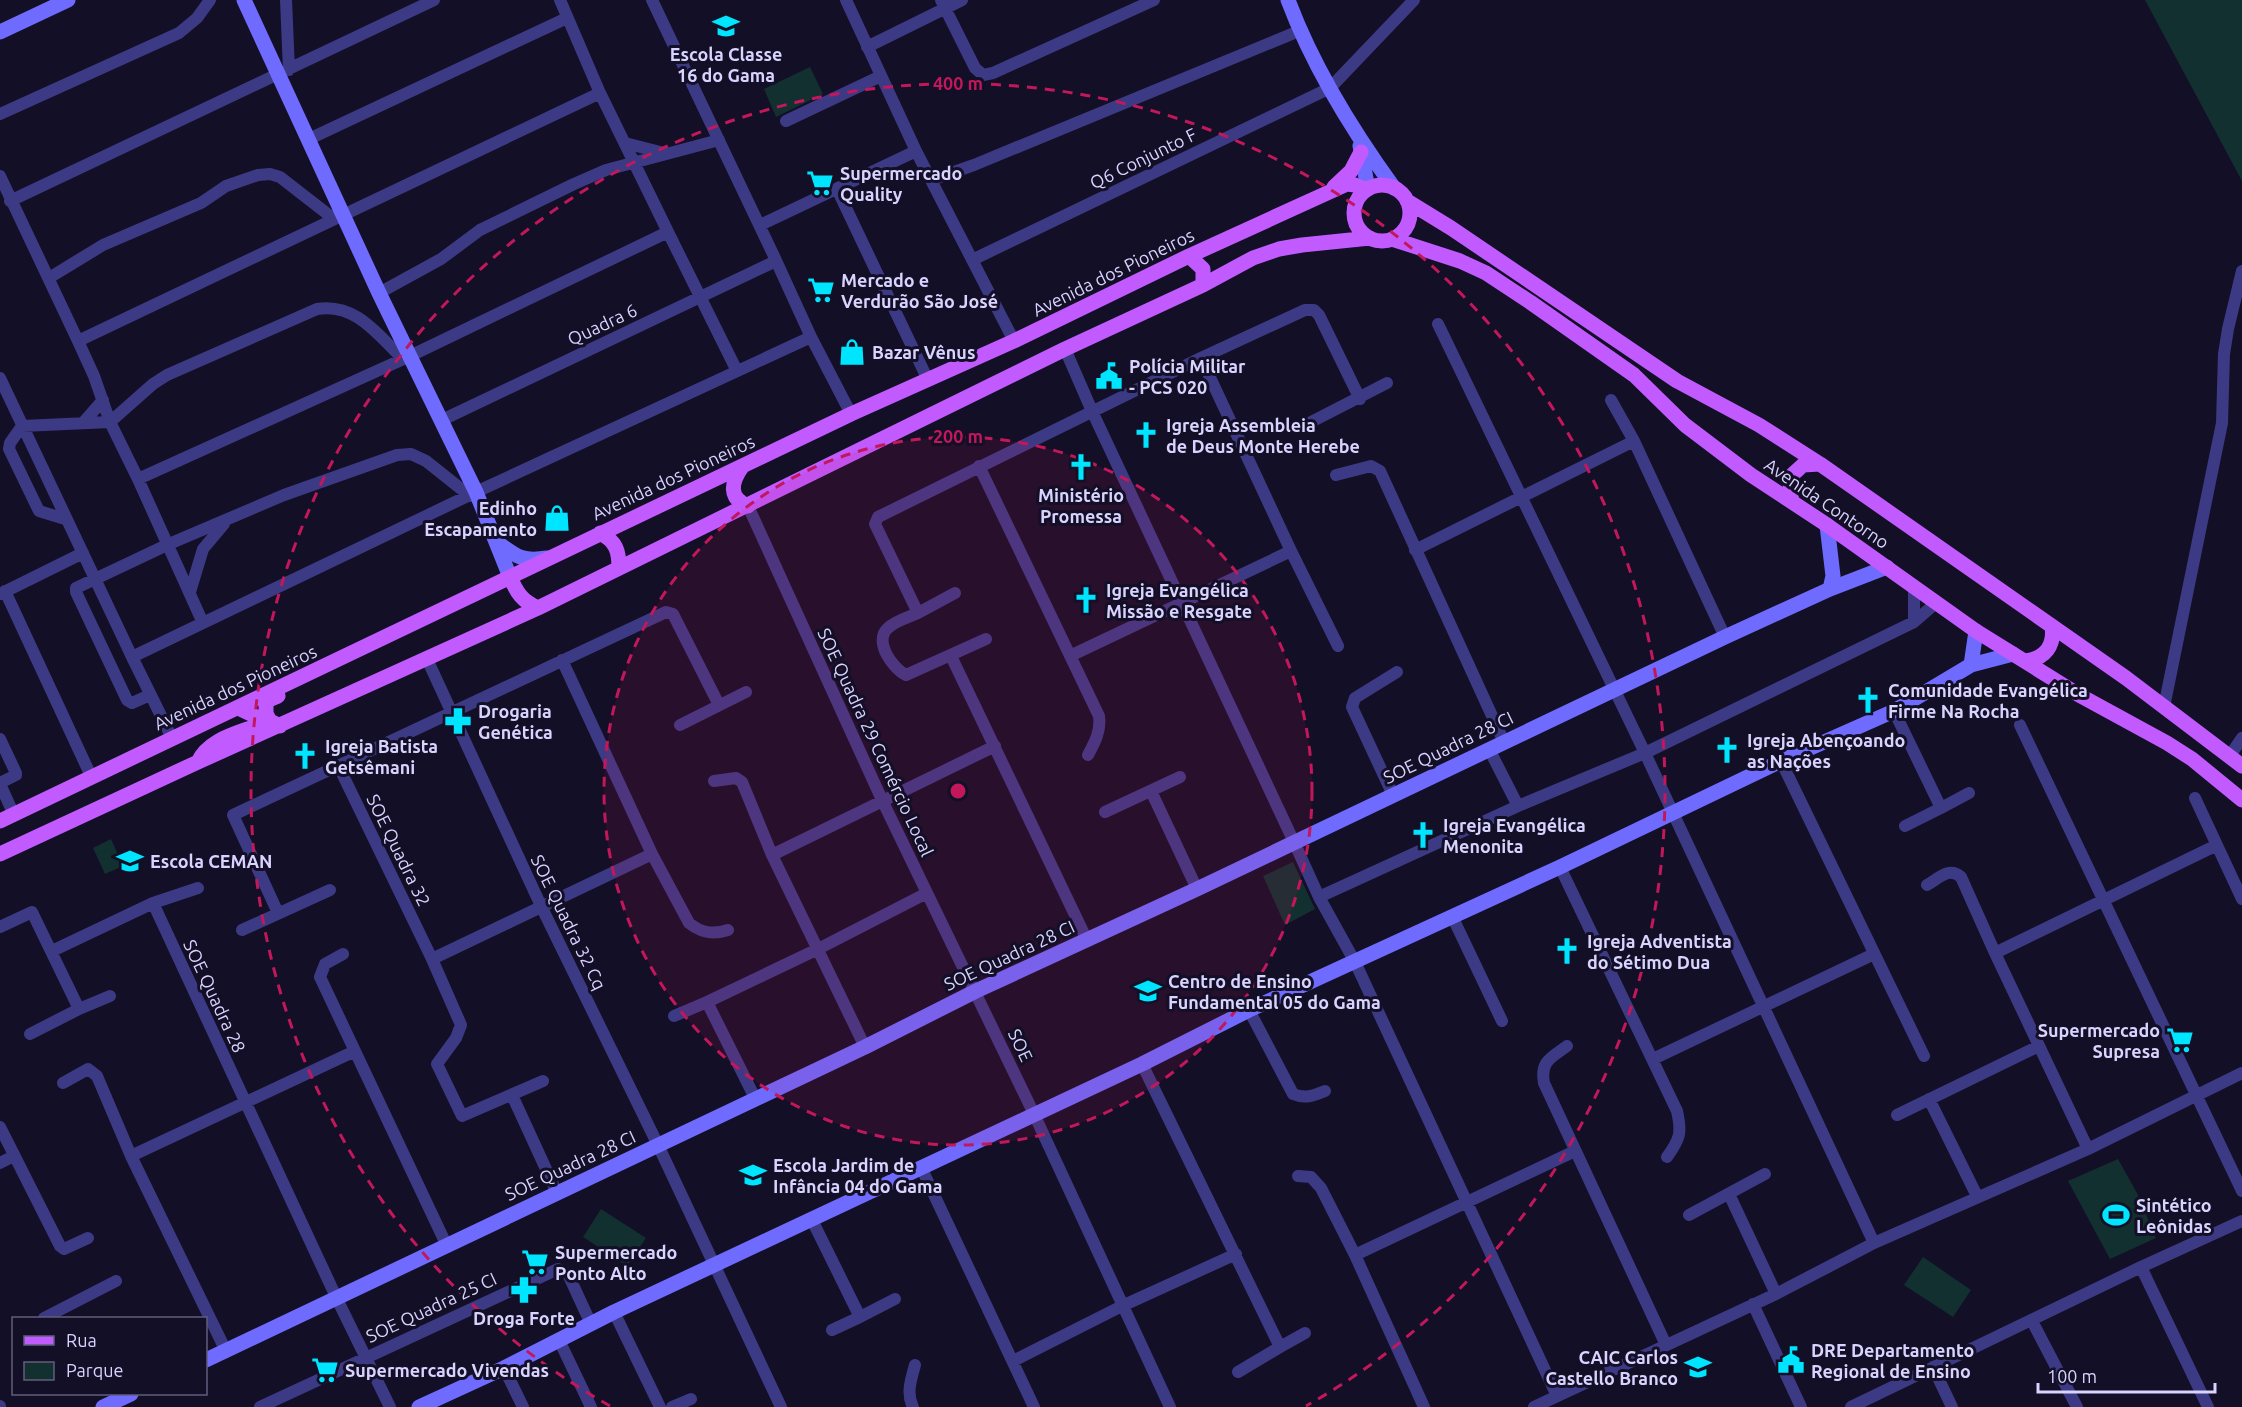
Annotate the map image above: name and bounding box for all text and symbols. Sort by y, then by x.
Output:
school or university icon: Escola Classe 16 do Gama [711,11,741,41]
place label: Escola Classe 16 do Gama [670,44,782,85]
text: 400 m [933,73,983,93]
street label: Q6 Conjunto F [1086,124,1200,193]
place label: Supermercado Quality [840,163,962,204]
supermarket icon: Supermercado Quality [805,168,835,198]
street label: Avenida dos Pioneiros [1029,224,1197,320]
place label: Mercado e Verdurão São José [841,270,998,311]
supermarket icon: Mercado e Verdurão São José [806,275,836,305]
street label: Quadra 6 [564,299,640,350]
shop icon: Bazar Vênus [837,337,867,367]
place label: Bazar Vênus [872,342,975,362]
place label: Polícia Militar - PCS 020 [1129,356,1246,397]
public building icon: Polícia Militar - PCS 020 [1094,361,1124,391]
place label: Igreja Assembleia de Deus Monte Herebe [1166,415,1360,456]
church icon: Igreja Assembleia de Deus Monte Herebe [1131,420,1161,450]
text: 200 m [933,426,983,446]
street label: Avenida dos Pioneiros [589,430,758,523]
church icon: Ministério Promessa [1066,452,1096,482]
street label: Avenida Contorno [1761,454,1893,552]
place label: Ministério Promessa [1038,485,1124,526]
place label: Edinho Escapamento [424,498,537,539]
shop icon: Edinho Escapamento [542,503,572,533]
place label: Igreja Evangélica Missão e Resgate [1106,580,1252,621]
church icon: Igreja Evangélica Missão e Resgate [1071,585,1101,615]
street label: SOE Quadra 29 Comércio Local [813,625,938,860]
street label: Avenida dos Pioneiros [151,640,320,733]
place label: Comunidade Evangélica Firme Na Rocha [1888,680,2088,721]
church icon: Comunidade Evangélica Firme Na Rocha [1853,685,1883,715]
place label: Drogaria Genética [478,701,553,742]
pharmacy icon: Drogaria Genética [443,706,473,736]
street label: SOE Quadra 28 CI [1380,707,1517,788]
place label: Igreja Abençoando as Nações [1747,730,1905,772]
church icon: Igreja Abençoando as Nações [1712,735,1742,765]
place label: Igreja Batista Getsêmani [325,736,438,777]
church icon: Igreja Batista Getsêmani [290,741,320,771]
centre of rings [948,781,968,801]
street label: SOE Quadra 32 [362,791,435,910]
place label: Igreja Evangélica Menonita [1443,815,1586,856]
church icon: Igreja Evangélica Menonita [1408,820,1438,850]
school or university icon: Escola CEMAN [115,846,145,876]
place label: Escola CEMAN [150,851,273,871]
street label: SOE Quadra 32 Cq [527,851,610,993]
street label: SOE Quadra 28 CI [940,916,1078,995]
place label: Igreja Adventista do Sétimo Dua [1587,931,1732,972]
street label: SOE Quadra 28 [179,936,250,1056]
church icon: Igreja Adventista do Sétimo Dua [1552,936,1582,966]
place label: Centro de Ensino Fundamental 05 do Gama [1168,971,1381,1012]
school or university icon: Centro de Ensino Fundamental 05 do Gama [1133,976,1163,1006]
place label: Supermercado Supresa [2038,1020,2160,1061]
supermarket icon: Supermercado Supresa [2165,1025,2195,1055]
street label: SOE [1005,1026,1037,1064]
street label: SOE Quadra 28 CI [501,1126,639,1205]
place label: Escola Jardim de Infância 04 do Gama [773,1155,942,1196]
school or university icon: Escola Jardim de Infância 04 do Gama [738,1160,768,1190]
place label: Sintético Leônidas [2136,1195,2212,1236]
sports icon: Sintético Leônidas [2101,1200,2131,1230]
place label: Supermercado Ponto Alto [555,1242,677,1283]
supermarket icon: Supermercado Ponto Alto [520,1247,550,1277]
street label: SOE Quadra 25 CI [362,1268,500,1347]
pharmacy icon: Droga Forte [509,1275,539,1305]
place label: Droga Forte [473,1308,575,1328]
legend [12,1317,207,1395]
text: Rua [66,1330,97,1350]
place label: DRE Departamento Regional de Ensino [1811,1340,1974,1381]
public building icon: DRE Departamento Regional de Ensino [1776,1345,1806,1375]
place label: CAIC Carlos Castello Branco [1545,1347,1678,1388]
school or university icon: CAIC Carlos Castello Branco [1683,1352,1713,1382]
supermarket icon: Supermercado Vivendas [310,1355,340,1385]
scale bar [2038,1356,2215,1394]
text: Parque [66,1360,123,1380]
place label: Supermercado Vivendas [345,1360,549,1380]
text: 100 m [2047,1366,2097,1386]

